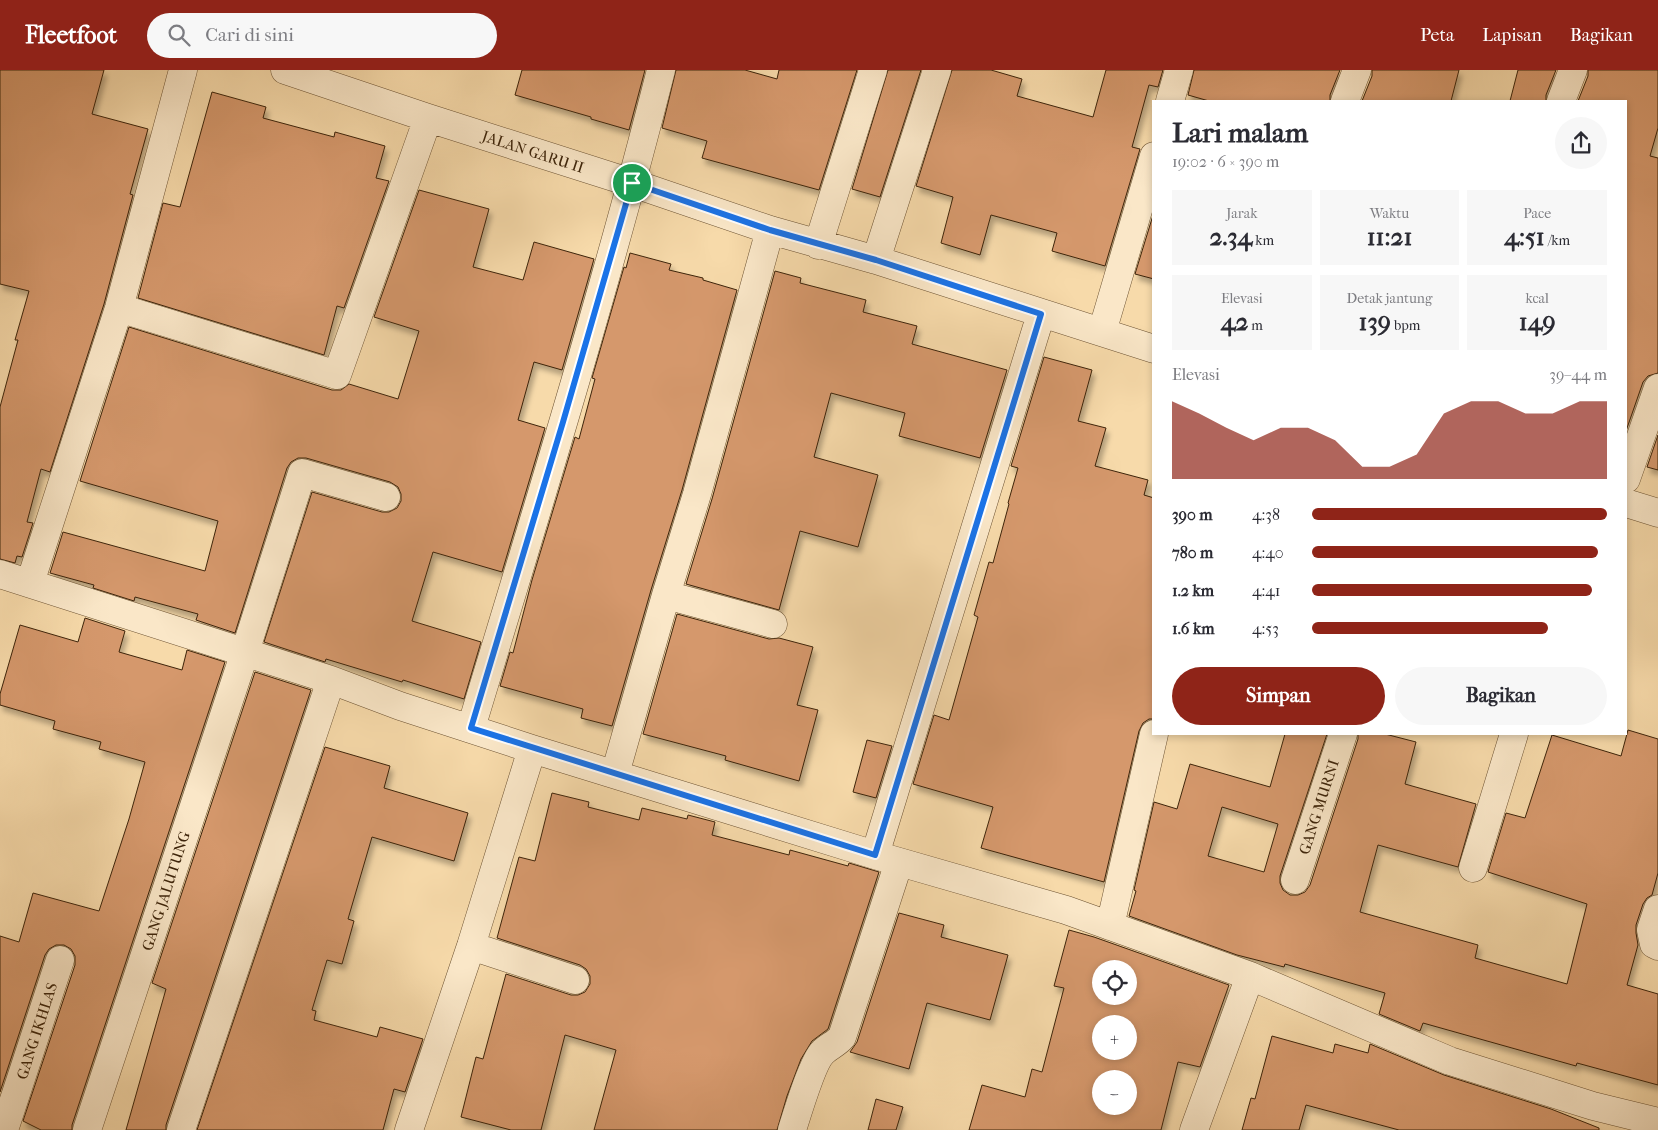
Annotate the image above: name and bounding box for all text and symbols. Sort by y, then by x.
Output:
search box [147,13,497,58]
text: Fleetfoot [25,21,117,49]
icon: search [165,21,193,49]
text: Cari di sini [205,24,294,46]
text: Peta [1420,25,1454,46]
text: Lapisan [1482,25,1542,46]
text: Bagikan [1570,25,1633,46]
text: Lari malam [1172,116,1308,149]
button: share [1555,117,1607,169]
street label: JALAN GARU II [479,127,586,177]
text: 19:02 · 6 × 390 m [1172,152,1279,171]
pin [611,162,653,204]
icon: arrive [618,169,646,197]
text: Jarak [1226,205,1257,222]
text: Waktu [1370,205,1409,222]
text: Pace [1523,205,1551,222]
text: 2.34 [1210,222,1252,251]
text: 11:21 [1367,222,1412,251]
text: 4:51 [1504,222,1545,251]
text: km [1252,232,1274,249]
text: /km [1545,232,1570,249]
text: Elevasi [1221,290,1263,307]
text: Detak jantung [1347,290,1432,307]
text: kcal [1525,290,1549,307]
text: 42 [1221,307,1248,336]
text: 139 [1359,307,1391,336]
text: 149 [1519,307,1556,336]
text: m [1248,317,1263,334]
text: bpm [1391,317,1420,334]
text: Elevasi [1172,365,1220,384]
text: 39–44 m [1549,365,1607,384]
text: 390 m [1172,505,1213,524]
text: 4:38 [1252,505,1280,524]
text: 780 m [1172,543,1213,562]
text: 4:40 [1252,543,1284,562]
text: 1.2 km [1172,581,1214,600]
text: 4:41 [1252,581,1280,600]
text: 1.6 km [1172,619,1214,638]
text: 4:53 [1252,619,1279,638]
button: Simpan [1172,667,1385,725]
button: Bagikan [1395,667,1607,725]
street label: GANG MURNI [1295,757,1343,857]
street label: GANG JALUTUNG [138,829,194,953]
map controls [1092,960,1137,1115]
button: locate [1092,960,1137,1005]
street label: GANG IKHLAS [13,980,61,1082]
button: + [1092,1015,1137,1060]
button: − [1092,1070,1137,1115]

